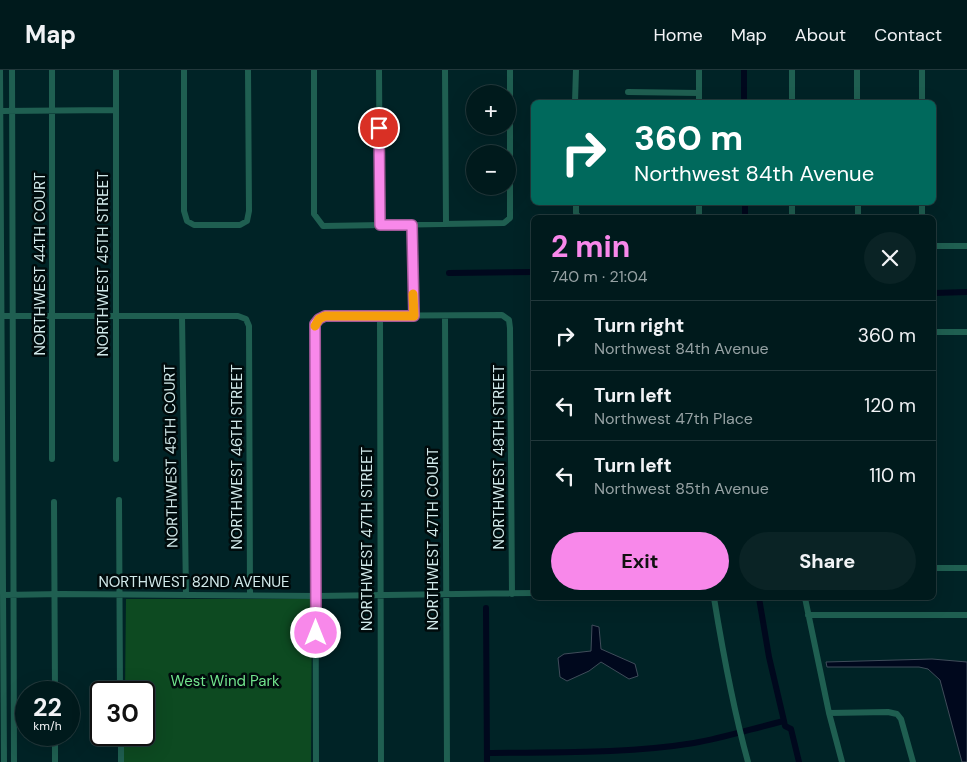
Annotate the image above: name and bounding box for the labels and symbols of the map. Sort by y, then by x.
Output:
pin [358,107,400,149]
street label: NORTHWEST 45TH STREET [93,171,113,357]
street label: NORTHWEST 44TH COURT [30,172,50,356]
street label: NORTHWEST 45TH COURT [159,364,183,548]
street label: NORTHWEST 46TH STREET [227,364,247,550]
street label: NORTHWEST 48TH STREET [489,365,509,549]
street label: NORTHWEST 47TH STREET [357,447,377,631]
street label: NORTHWEST 47TH COURT [423,448,443,630]
street label: NORTHWEST 82ND AVENUE [98,572,290,592]
position arrow [289,606,341,658]
park label: West Wind Park [170,671,280,691]
speed limit sign: 30 [90,681,155,746]

